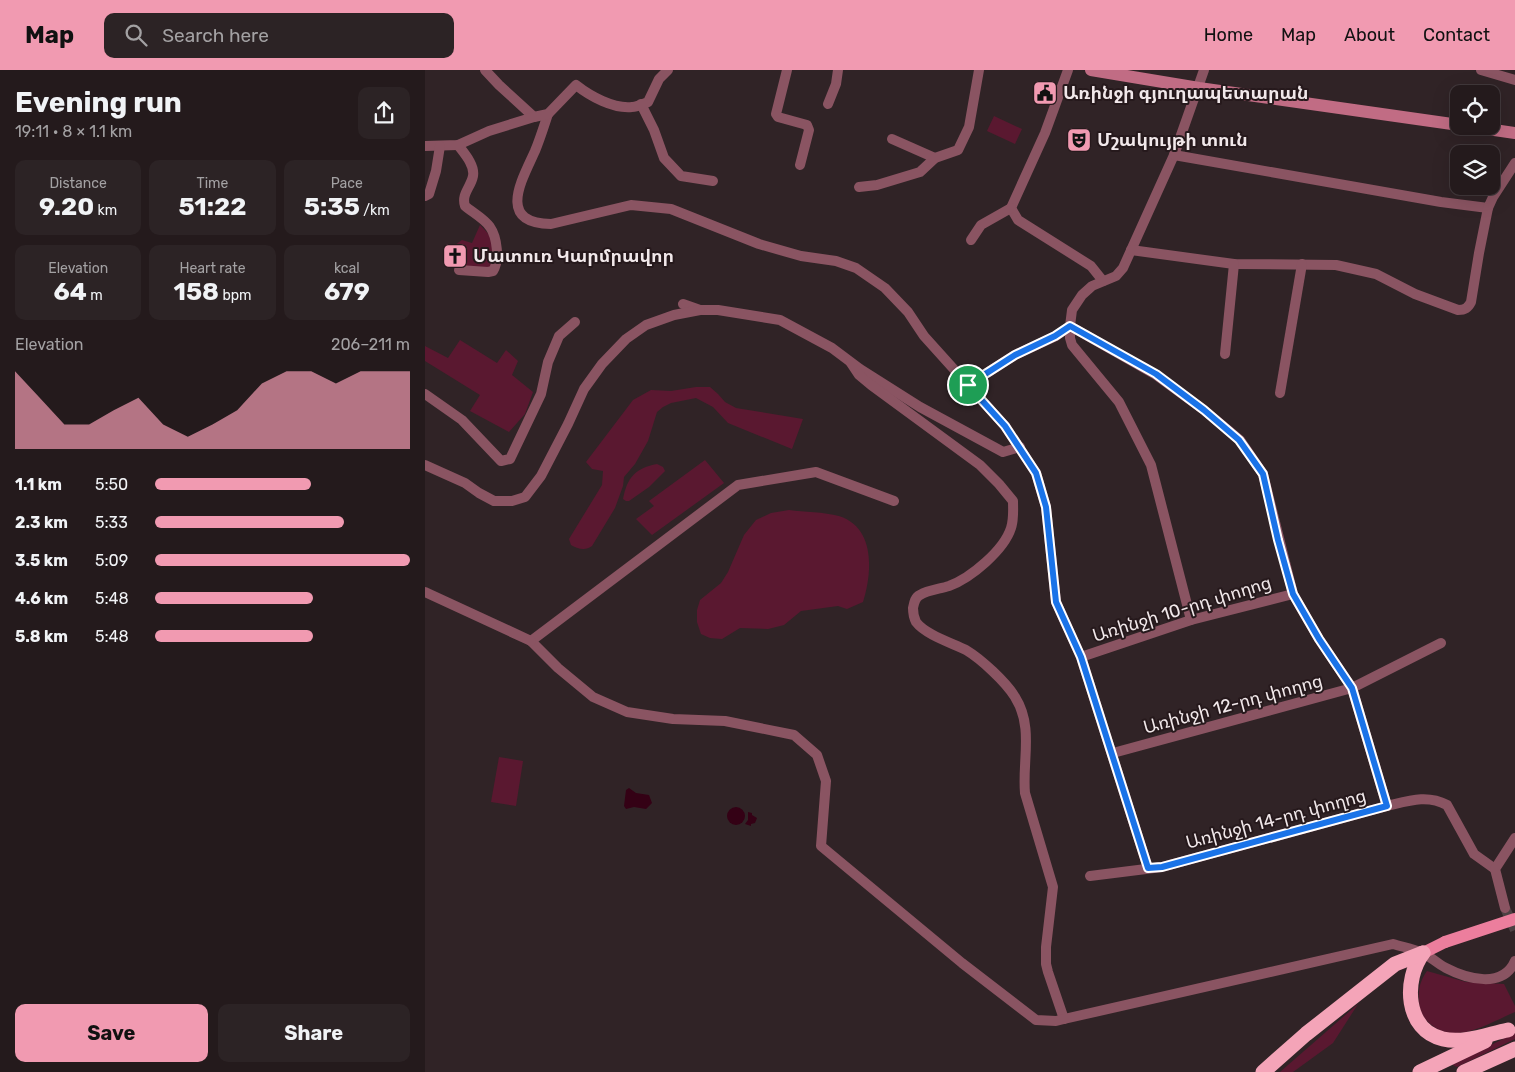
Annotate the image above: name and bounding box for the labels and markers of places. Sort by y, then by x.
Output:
public building icon: Առինջի գյուղապետարան [1032,80,1058,106]
place label: Առինջի գյուղապետարան [1063,82,1308,104]
theatre icon: Մշակույթի տուն [1066,127,1092,153]
place label: Մշակույթի տուն [1097,129,1248,151]
church icon: Մատուռ Կարմրավոր [442,243,468,269]
place label: Մատուռ Կարմրավոր [473,245,674,267]
pin [947,364,989,406]

